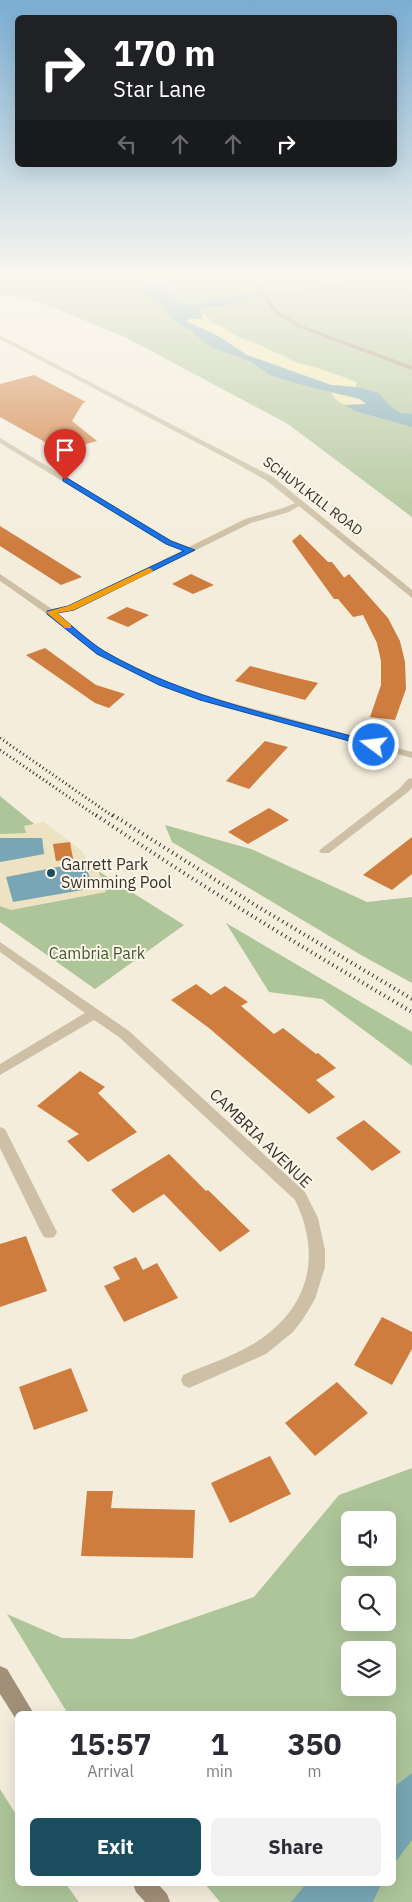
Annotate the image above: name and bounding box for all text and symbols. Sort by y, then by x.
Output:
text: 170 m [113,30,216,76]
icon: right [30,35,95,100]
text: Star Lane [113,74,206,103]
icon: left [113,130,141,158]
icon: ahead [166,130,194,158]
icon: ahead [219,130,247,158]
icon: right [272,130,300,158]
pin [44,429,86,480]
icon: arrive [51,436,79,464]
street label: SCHUYLKILL ROAD [260,453,366,539]
position arrow [347,718,399,770]
place label: Garrett Park Swimming Pool [61,854,171,892]
marker: Garrett Park Swimming Pool [45,867,57,879]
park label: Cambria Park [49,943,146,963]
street label: CAMBRIA AVENUE [206,1084,316,1192]
map controls [341,1511,396,1696]
button: sound [341,1511,396,1566]
button: search [341,1576,396,1631]
button: layers [341,1641,396,1696]
text: 15:57 [70,1724,151,1763]
text: 1 [210,1724,228,1763]
text: 350 [287,1724,341,1763]
text: Arrival [87,1761,134,1781]
text: min [206,1761,233,1781]
text: m [307,1761,321,1781]
button: Exit [30,1818,201,1876]
button: Share [211,1818,381,1876]

